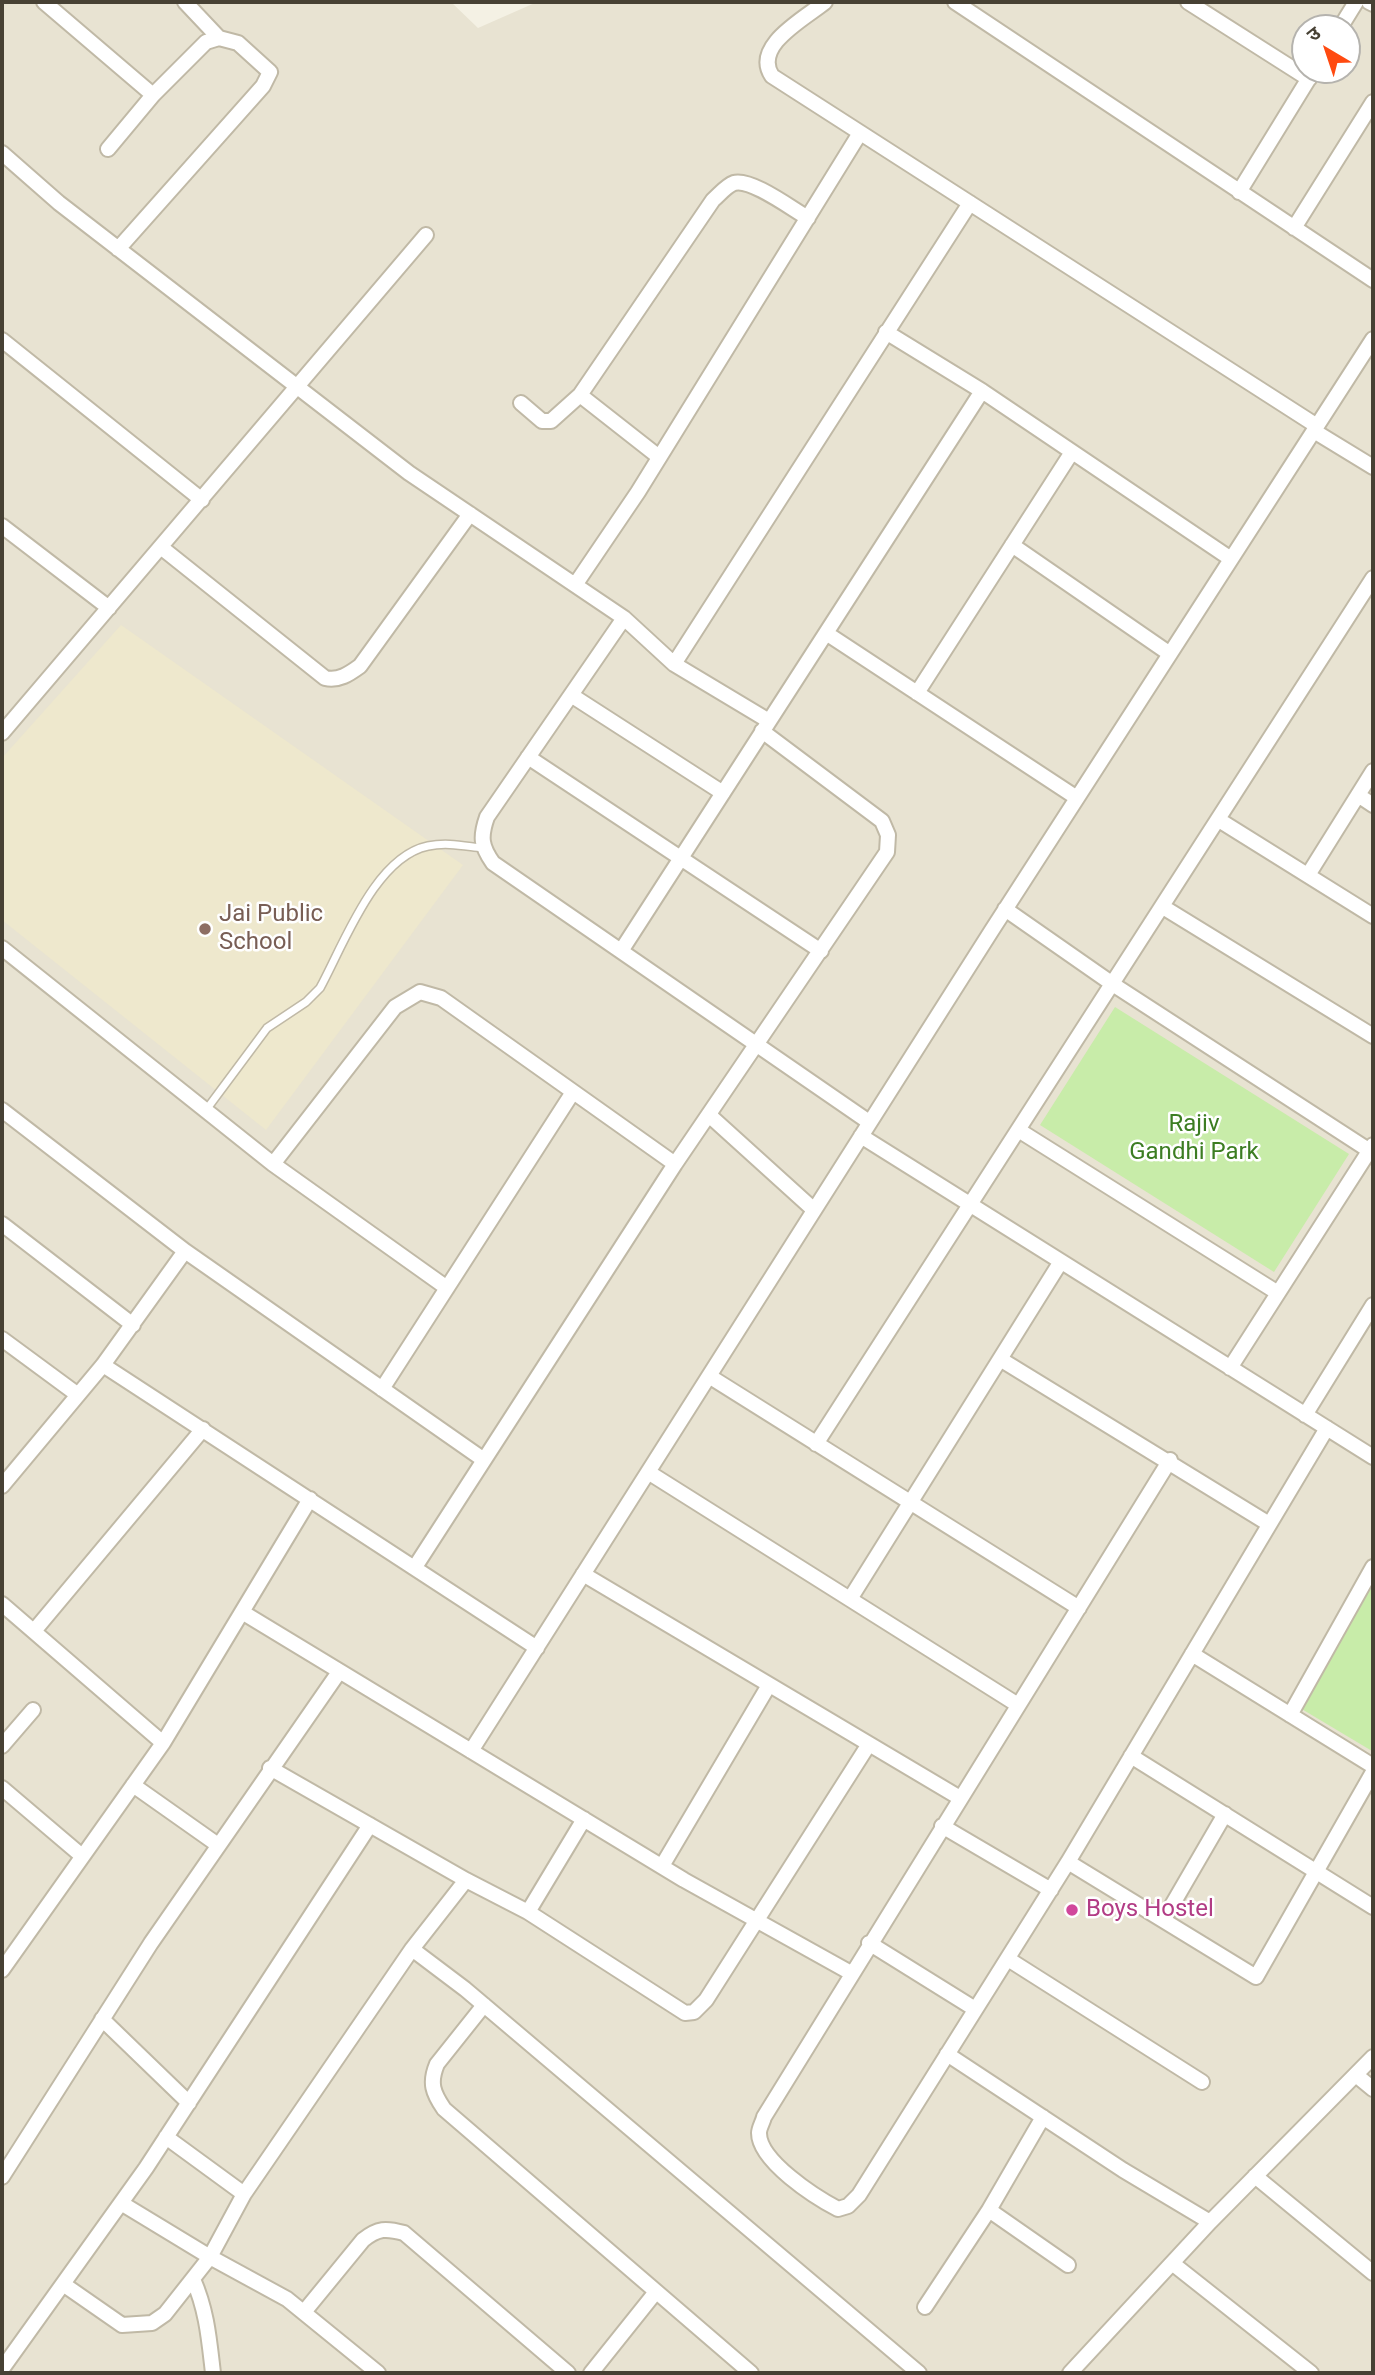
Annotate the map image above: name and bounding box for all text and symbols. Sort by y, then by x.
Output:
north arrow [1291,14,1361,84]
text: उ [1302,21,1325,46]
place label: Jai Public School [219,901,323,957]
marker: Jai Public School [197,921,213,937]
park label: Rajiv Gandhi Park [1129,1111,1259,1167]
place label: Boys Hostel [1086,1896,1214,1924]
marker: Boys Hostel [1064,1902,1080,1918]

